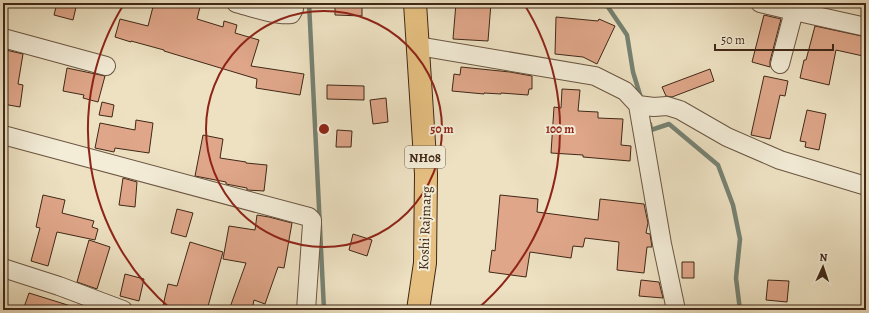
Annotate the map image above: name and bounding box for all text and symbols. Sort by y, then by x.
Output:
scale bar [715,26,833,52]
text: 50 m [721,32,745,48]
text: 50 m [430,121,454,137]
text: 100 m [546,121,574,137]
centre of rings [317,122,331,136]
road number: NH08 [405,146,445,168]
street label: Koshi Rajmarg [414,186,436,270]
north arrow [803,247,843,287]
text: N [819,250,828,265]

